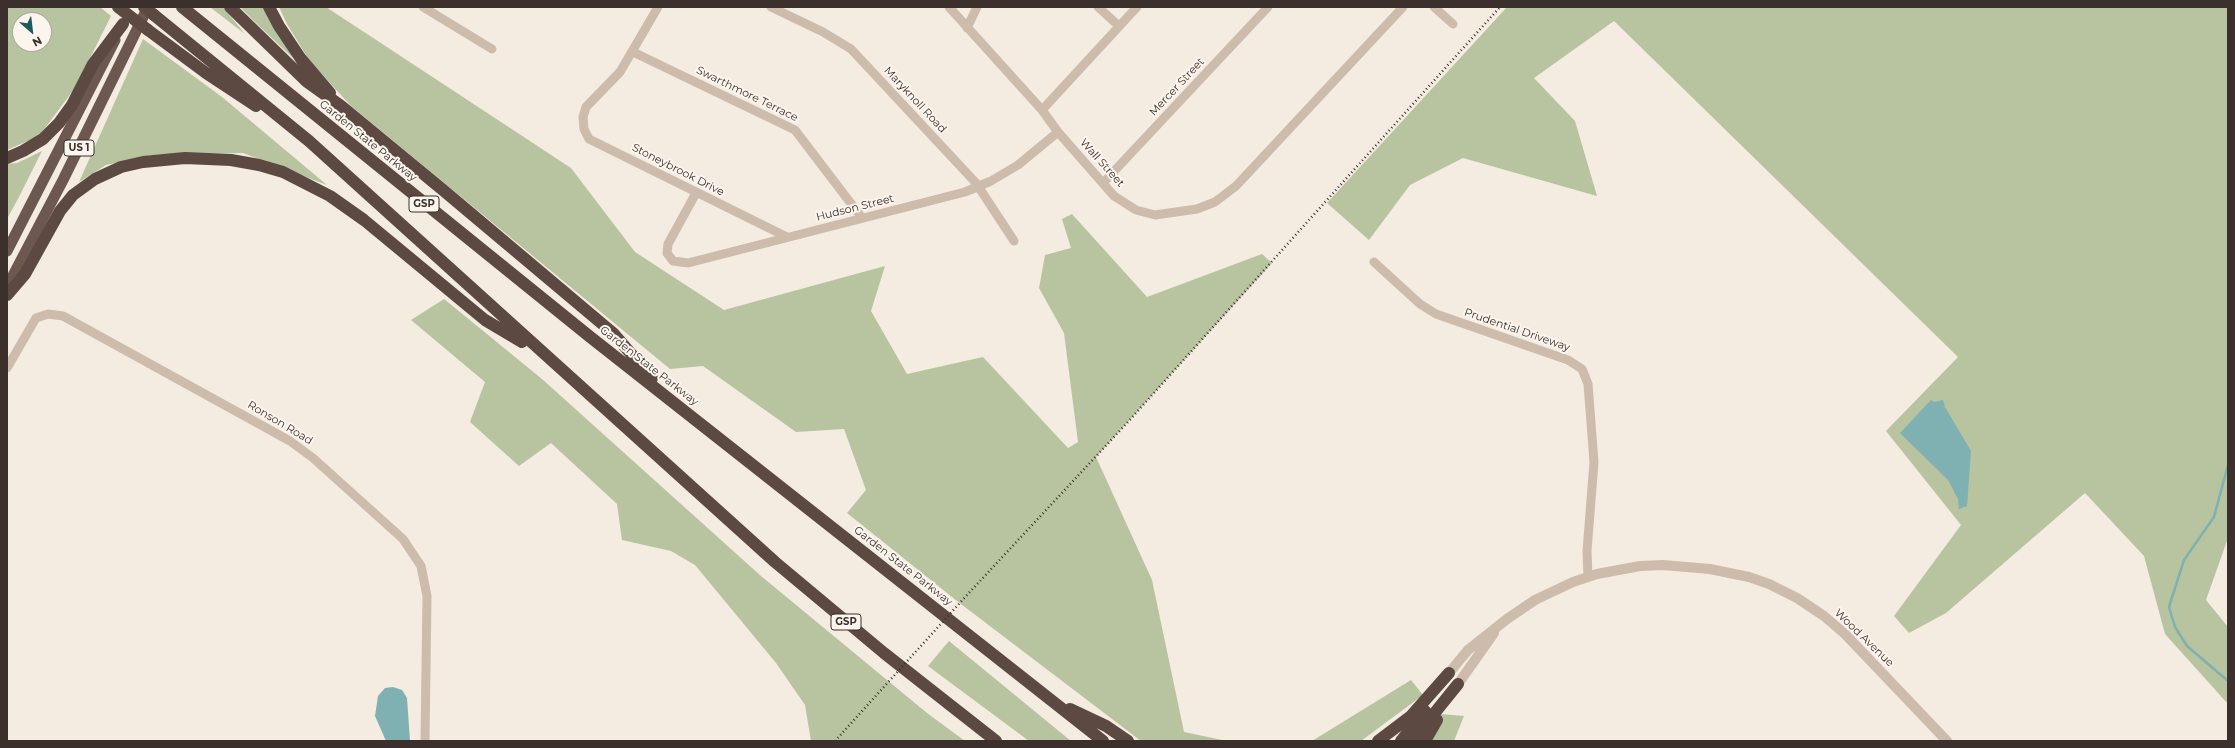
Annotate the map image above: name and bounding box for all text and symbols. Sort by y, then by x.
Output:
north arrow [12,12,52,52]
text: N [30,33,44,50]
street label: Mercer Street [1147,55,1207,119]
street label: Swarthmore Terrace [694,64,800,124]
street label: Maryknoll Road [881,64,949,136]
street label: Garden State Parkway [317,98,419,184]
street label: Wall Street [1077,136,1127,190]
road number: US 1 [64,140,94,156]
street label: Stoneybrook Drive [630,141,726,199]
street label: Hudson Street [815,192,895,224]
road number: GSP [409,196,439,212]
street label: Prudential Driveway [1462,306,1572,354]
street label: Garden State Parkway [597,323,701,409]
street label: Ronson Road [245,398,315,448]
street label: Garden State Parkway [851,523,955,609]
street label: Wood Avenue [1832,606,1896,670]
road number: GSP [831,614,861,630]

